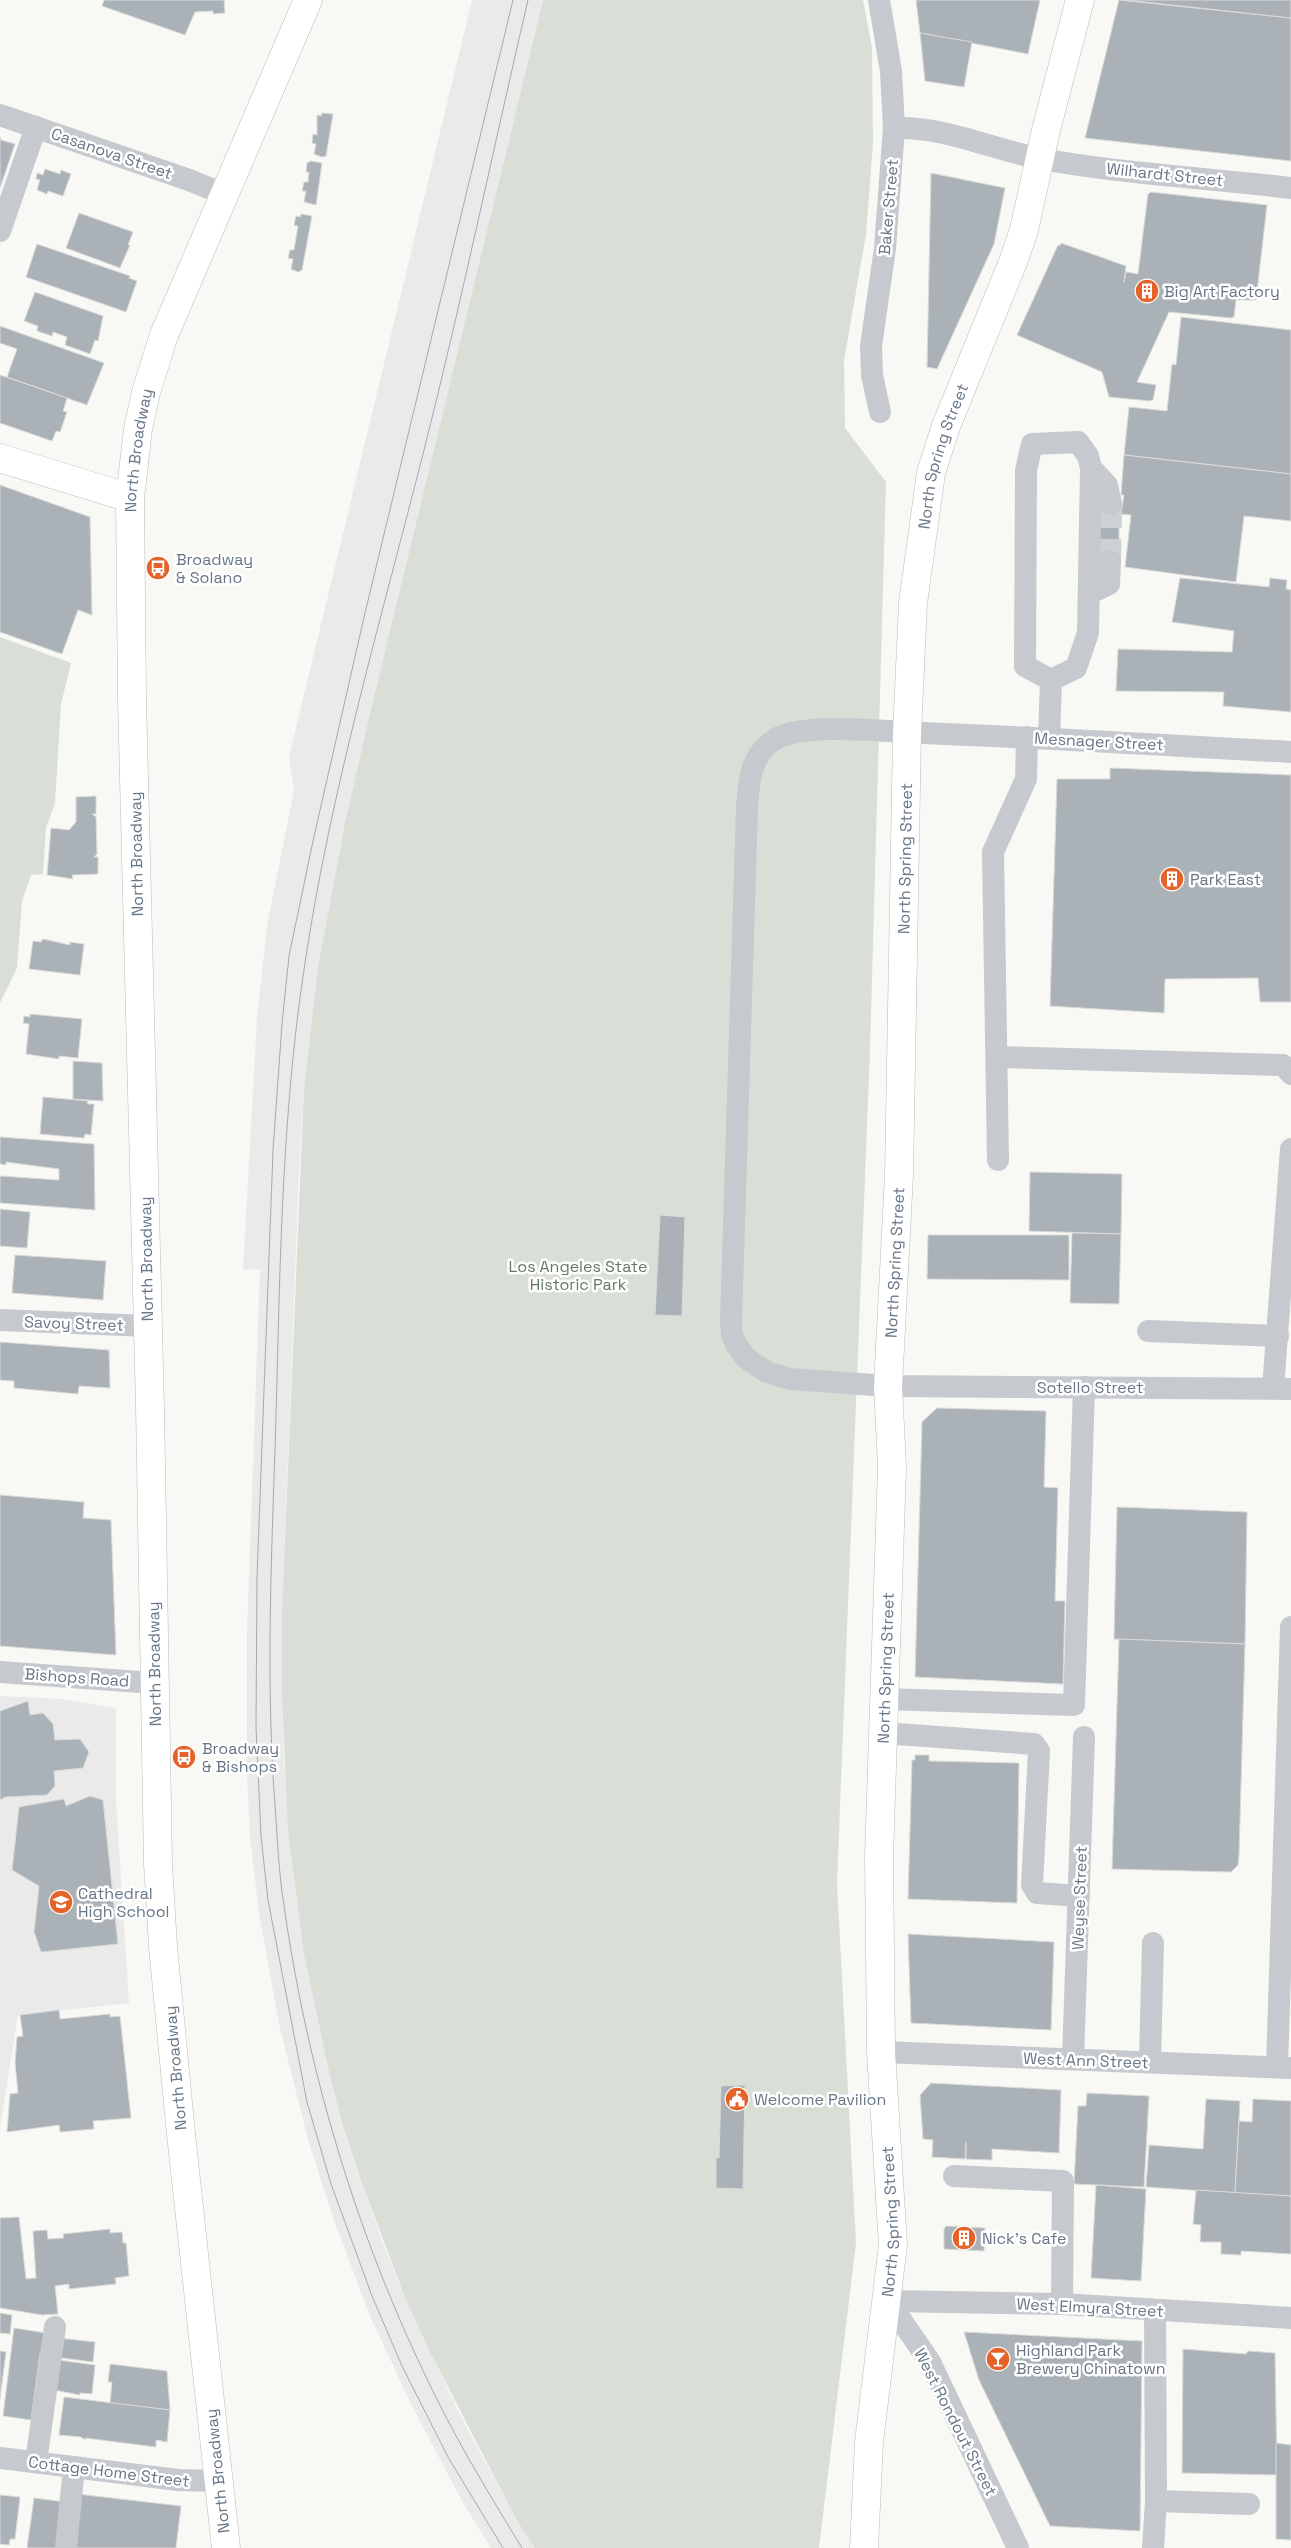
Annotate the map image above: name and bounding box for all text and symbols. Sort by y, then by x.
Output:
street label: Casanova Street [48,123,175,184]
street label: Baker Street [874,158,903,256]
street label: Wilhardt Street [1106,158,1224,191]
building icon: Big Art Factory [1134,278,1160,304]
place label: Big Art Factory [1164,281,1280,302]
street label: North Spring Street [913,380,973,531]
street label: North Broadway [120,387,157,512]
place label: Broadway & Solano [176,549,253,588]
bus stop icon: Broadway & Solano [145,555,171,581]
street label: Mesnager Street [1034,728,1164,755]
street label: North Spring Street [893,783,917,934]
street label: North Broadway [125,791,148,917]
building icon: Park East [1159,866,1185,892]
place label: Park East [1190,869,1261,890]
street label: North Spring Street [881,1186,909,1338]
street label: North Broadway [135,1196,158,1322]
park label: Los Angeles State Historic Park [509,1256,647,1295]
street label: Savoy Street [24,1311,124,1336]
street label: Sotello Street [1037,1377,1143,1398]
street label: North Spring Street [873,1592,899,1744]
street label: North Broadway [143,1601,166,1727]
street label: Bishops Road [24,1663,130,1692]
place label: Broadway & Bishops [202,1738,279,1777]
bus stop icon: Broadway & Bishops [171,1744,197,1770]
street label: Weyse Street [1067,1846,1092,1950]
place label: Cathedral High School [78,1883,169,1922]
school or university icon: Cathedral High School [48,1889,74,1915]
street label: North Broadway [160,2005,191,2131]
street label: West Ann Street [1023,2048,1149,2073]
public building icon: Welcome Pavilion [724,2086,750,2112]
place label: Welcome Pavilion [754,2089,886,2110]
street label: North Spring Street [877,2146,904,2298]
building icon: Nick's Cafe [951,2225,977,2251]
place label: Nick's Cafe [982,2228,1066,2249]
street label: West Elmyra Street [1016,2293,1164,2322]
place label: Highland Park Brewery Chinatown [1016,2340,1166,2379]
street label: West Rondout Street [909,2345,1002,2500]
bar icon: Highland Park Brewery Chinatown [985,2346,1011,2372]
street label: North Broadway [201,2408,234,2534]
street label: Cottage Home Street [27,2451,191,2492]

